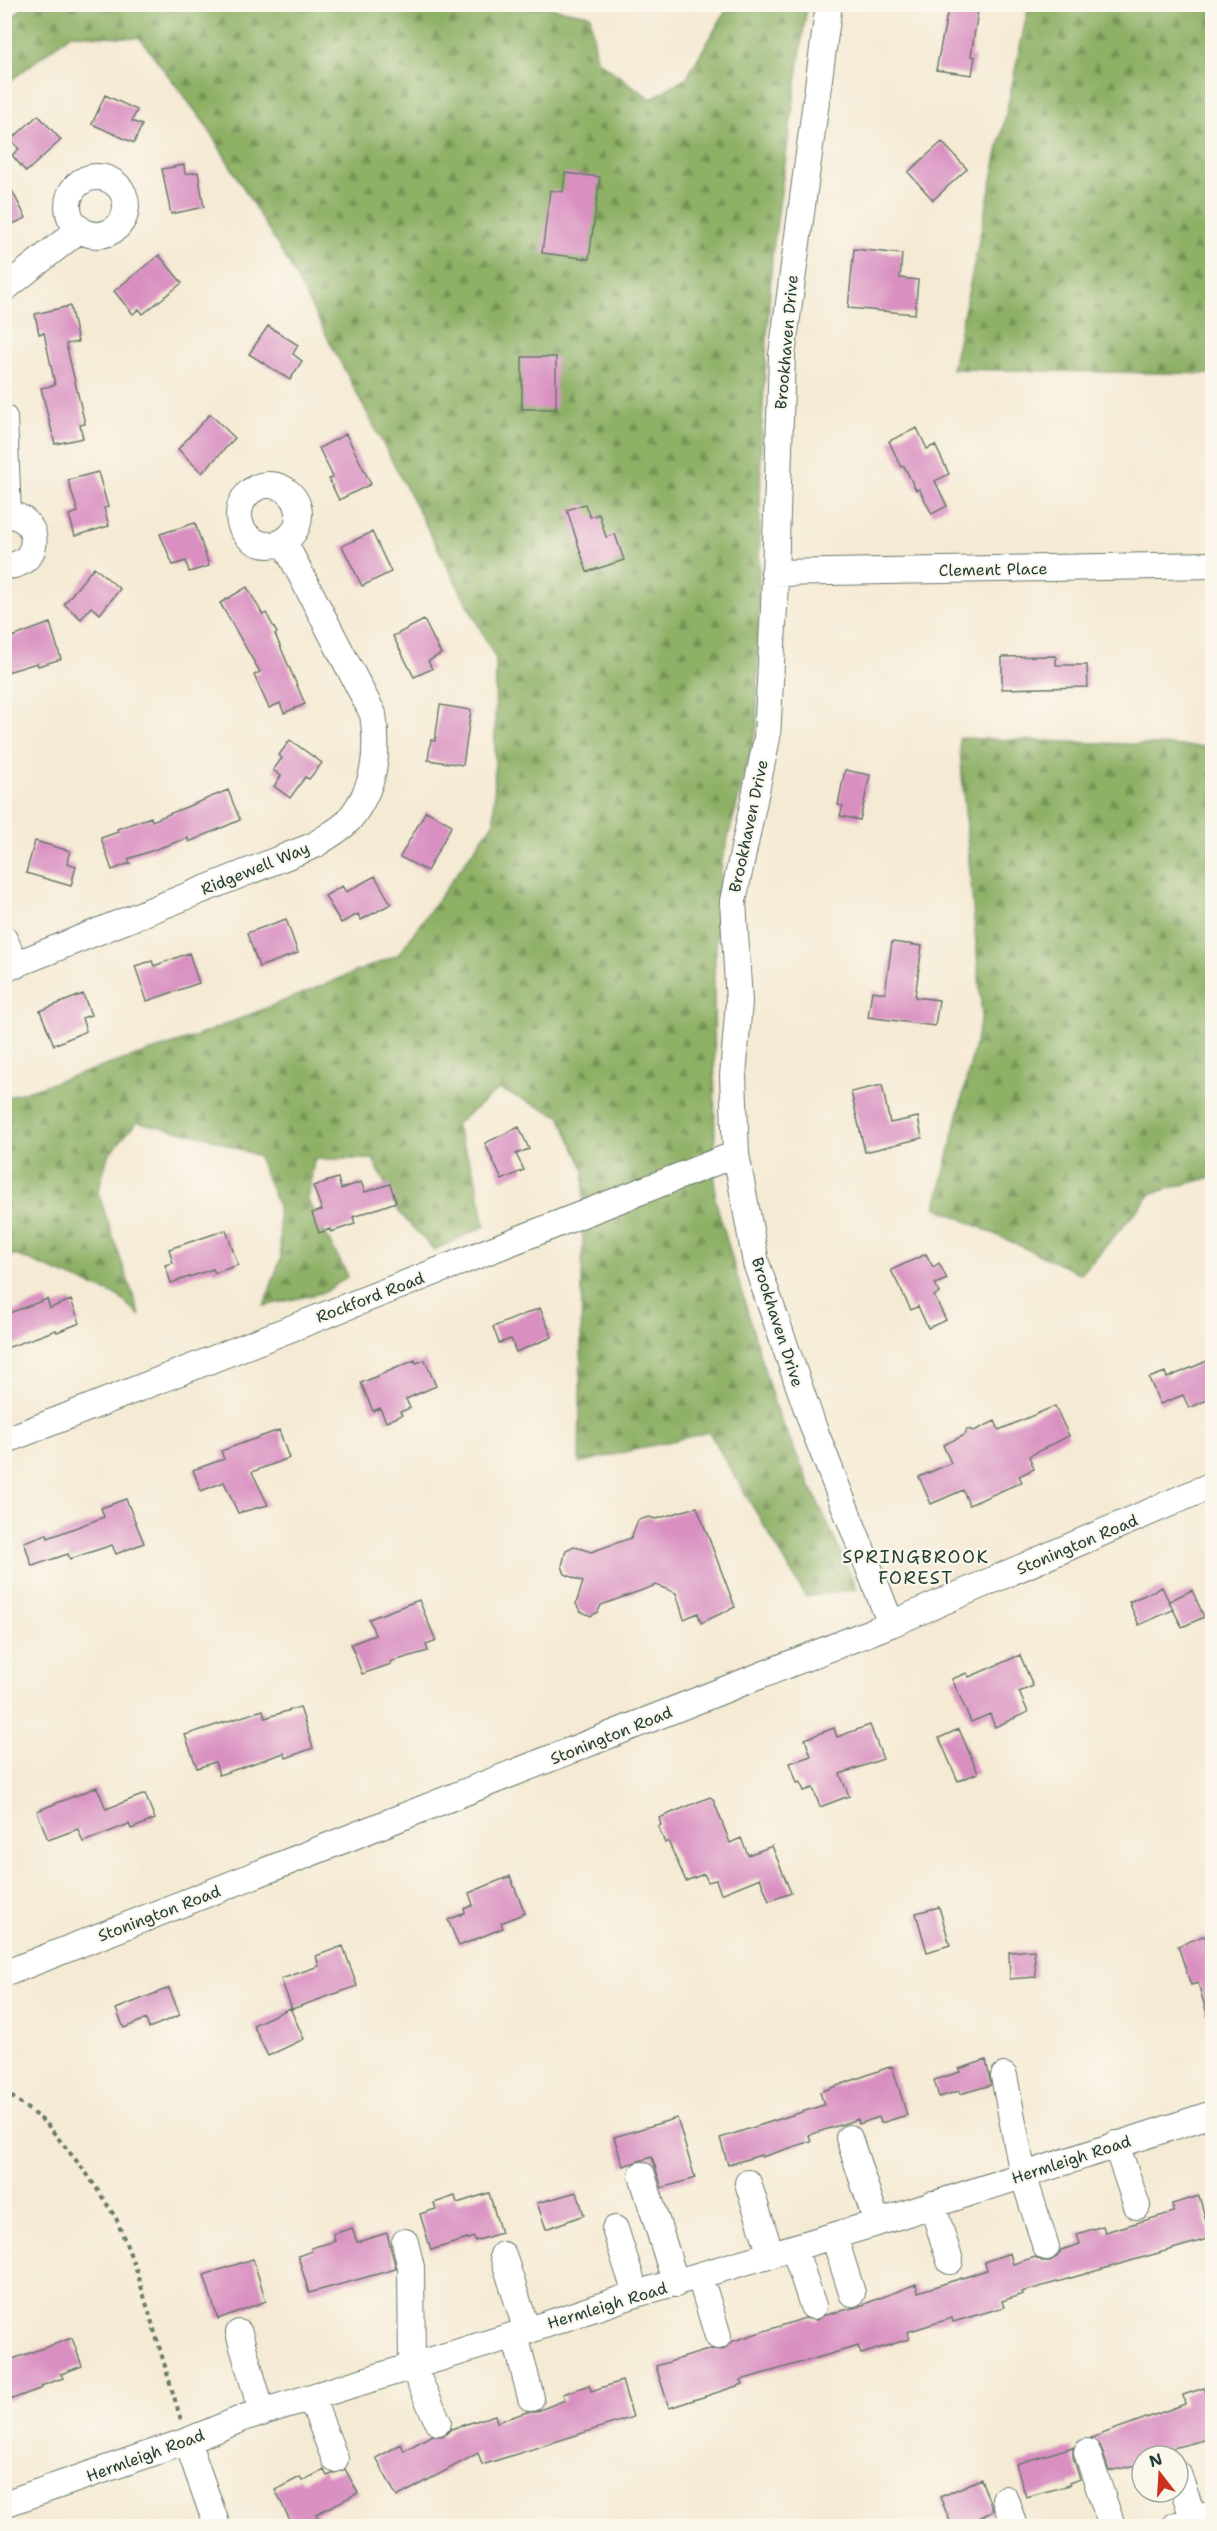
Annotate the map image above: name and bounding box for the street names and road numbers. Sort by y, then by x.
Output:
street label: Brookhaven Drive [770,274,803,410]
street label: Clement Place [938,558,1048,581]
street label: Brookhaven Drive [724,758,773,894]
street label: Ridgewell Way [198,837,313,900]
street label: Brookhaven Drive [747,1255,808,1390]
street label: Rockford Road [313,1267,427,1328]
street label: Stonington Road [1013,1509,1141,1579]
street label: Stonington Road [547,1701,675,1770]
street label: Stonington Road [95,1880,224,1947]
street label: Hermleigh Road [1009,2130,1134,2189]
street label: Hermleigh Road [545,2277,670,2334]
street label: Hermleigh Road [83,2424,207,2487]

